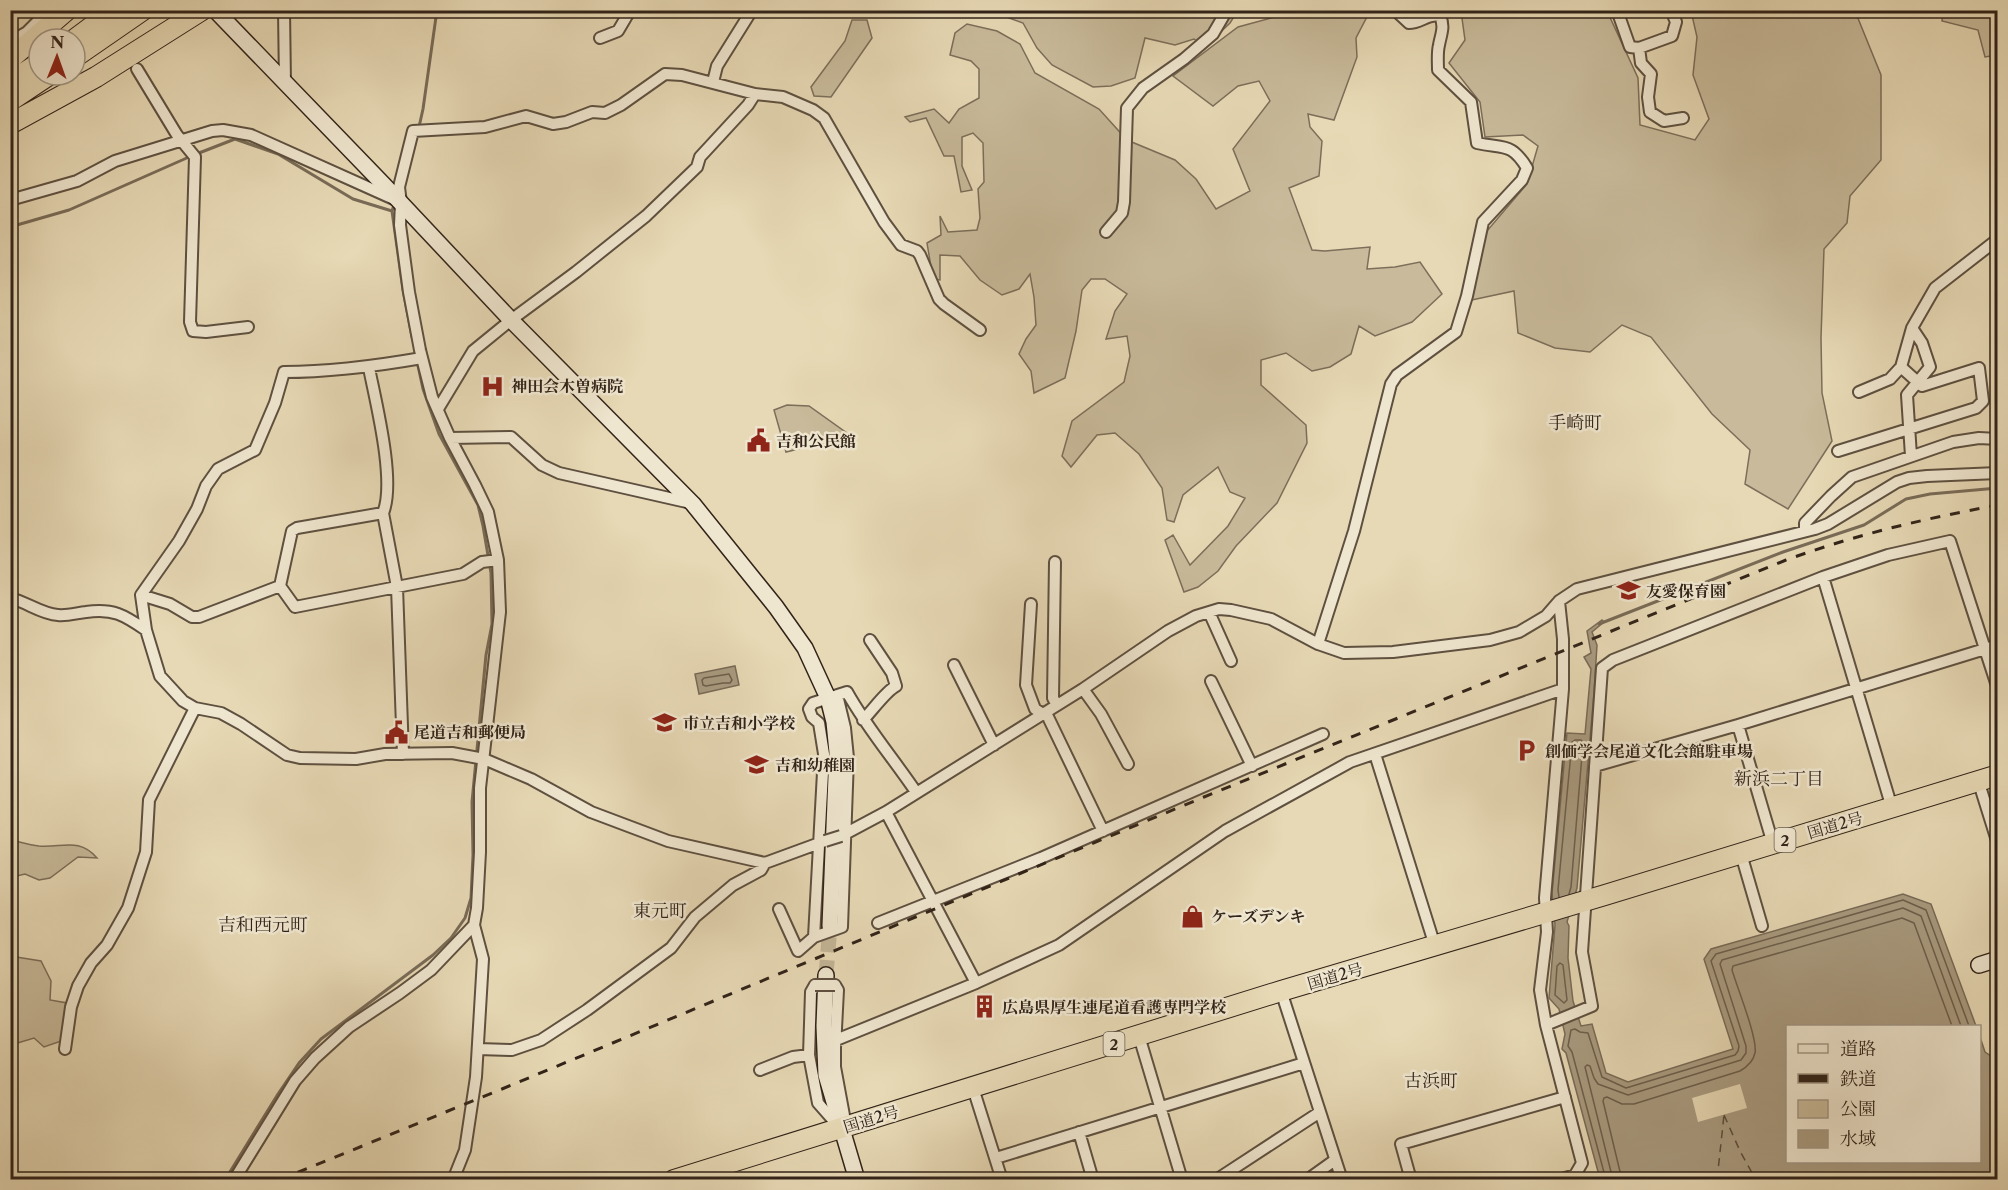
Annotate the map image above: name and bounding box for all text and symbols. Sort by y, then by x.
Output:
north arrow [27,27,87,87]
text: N [50,32,64,52]
hospital icon: 神田会木曽病院 [480,373,506,399]
place label: 神田会木曽病院 [511,376,623,396]
district label: 手崎町 [1548,412,1602,434]
public building icon: 吉和公民館 [745,428,771,454]
place label: 吉和公民館 [776,431,856,451]
school or university icon: 友愛保育園 [1615,578,1641,604]
place label: 友愛保育園 [1646,581,1726,601]
school or university icon: 市立吉和小学校 [652,710,678,736]
place label: 市立吉和小学校 [683,713,796,733]
public building icon: 尾道吉和郵便局 [383,719,409,745]
place label: 尾道吉和郵便局 [414,722,526,742]
parking icon: 創価学会尾道文化会館駐車場 [1514,738,1540,764]
place label: 創価学会尾道文化会館駐車場 [1545,741,1753,761]
school or university icon: 吉和幼稚園 [744,752,770,778]
place label: 吉和幼稚園 [775,755,855,775]
district label: 新浜二丁目 [1734,768,1824,790]
street label: 国道2号 [1805,808,1865,842]
road number: 2 [1774,828,1796,852]
district label: 東元町 [633,900,687,922]
shop icon: ケーズデンキ [1180,903,1206,929]
place label: ケーズデンキ [1211,906,1306,926]
district label: 吉和西元町 [218,914,308,936]
street label: 国道2号 [1305,959,1365,993]
building icon: 広島県厚生連尾道看護専門学校 [971,994,997,1020]
place label: 広島県厚生連尾道看護専門学校 [1002,997,1227,1017]
legend [1786,1025,1981,1163]
road number: 2 [1104,1032,1124,1056]
text: 道路 [1840,1038,1876,1060]
text: 鉄道 [1840,1068,1876,1090]
district label: 古浜町 [1404,1070,1458,1092]
text: 公園 [1840,1098,1876,1120]
street label: 国道2号 [841,1101,901,1137]
text: 水域 [1840,1128,1876,1150]

